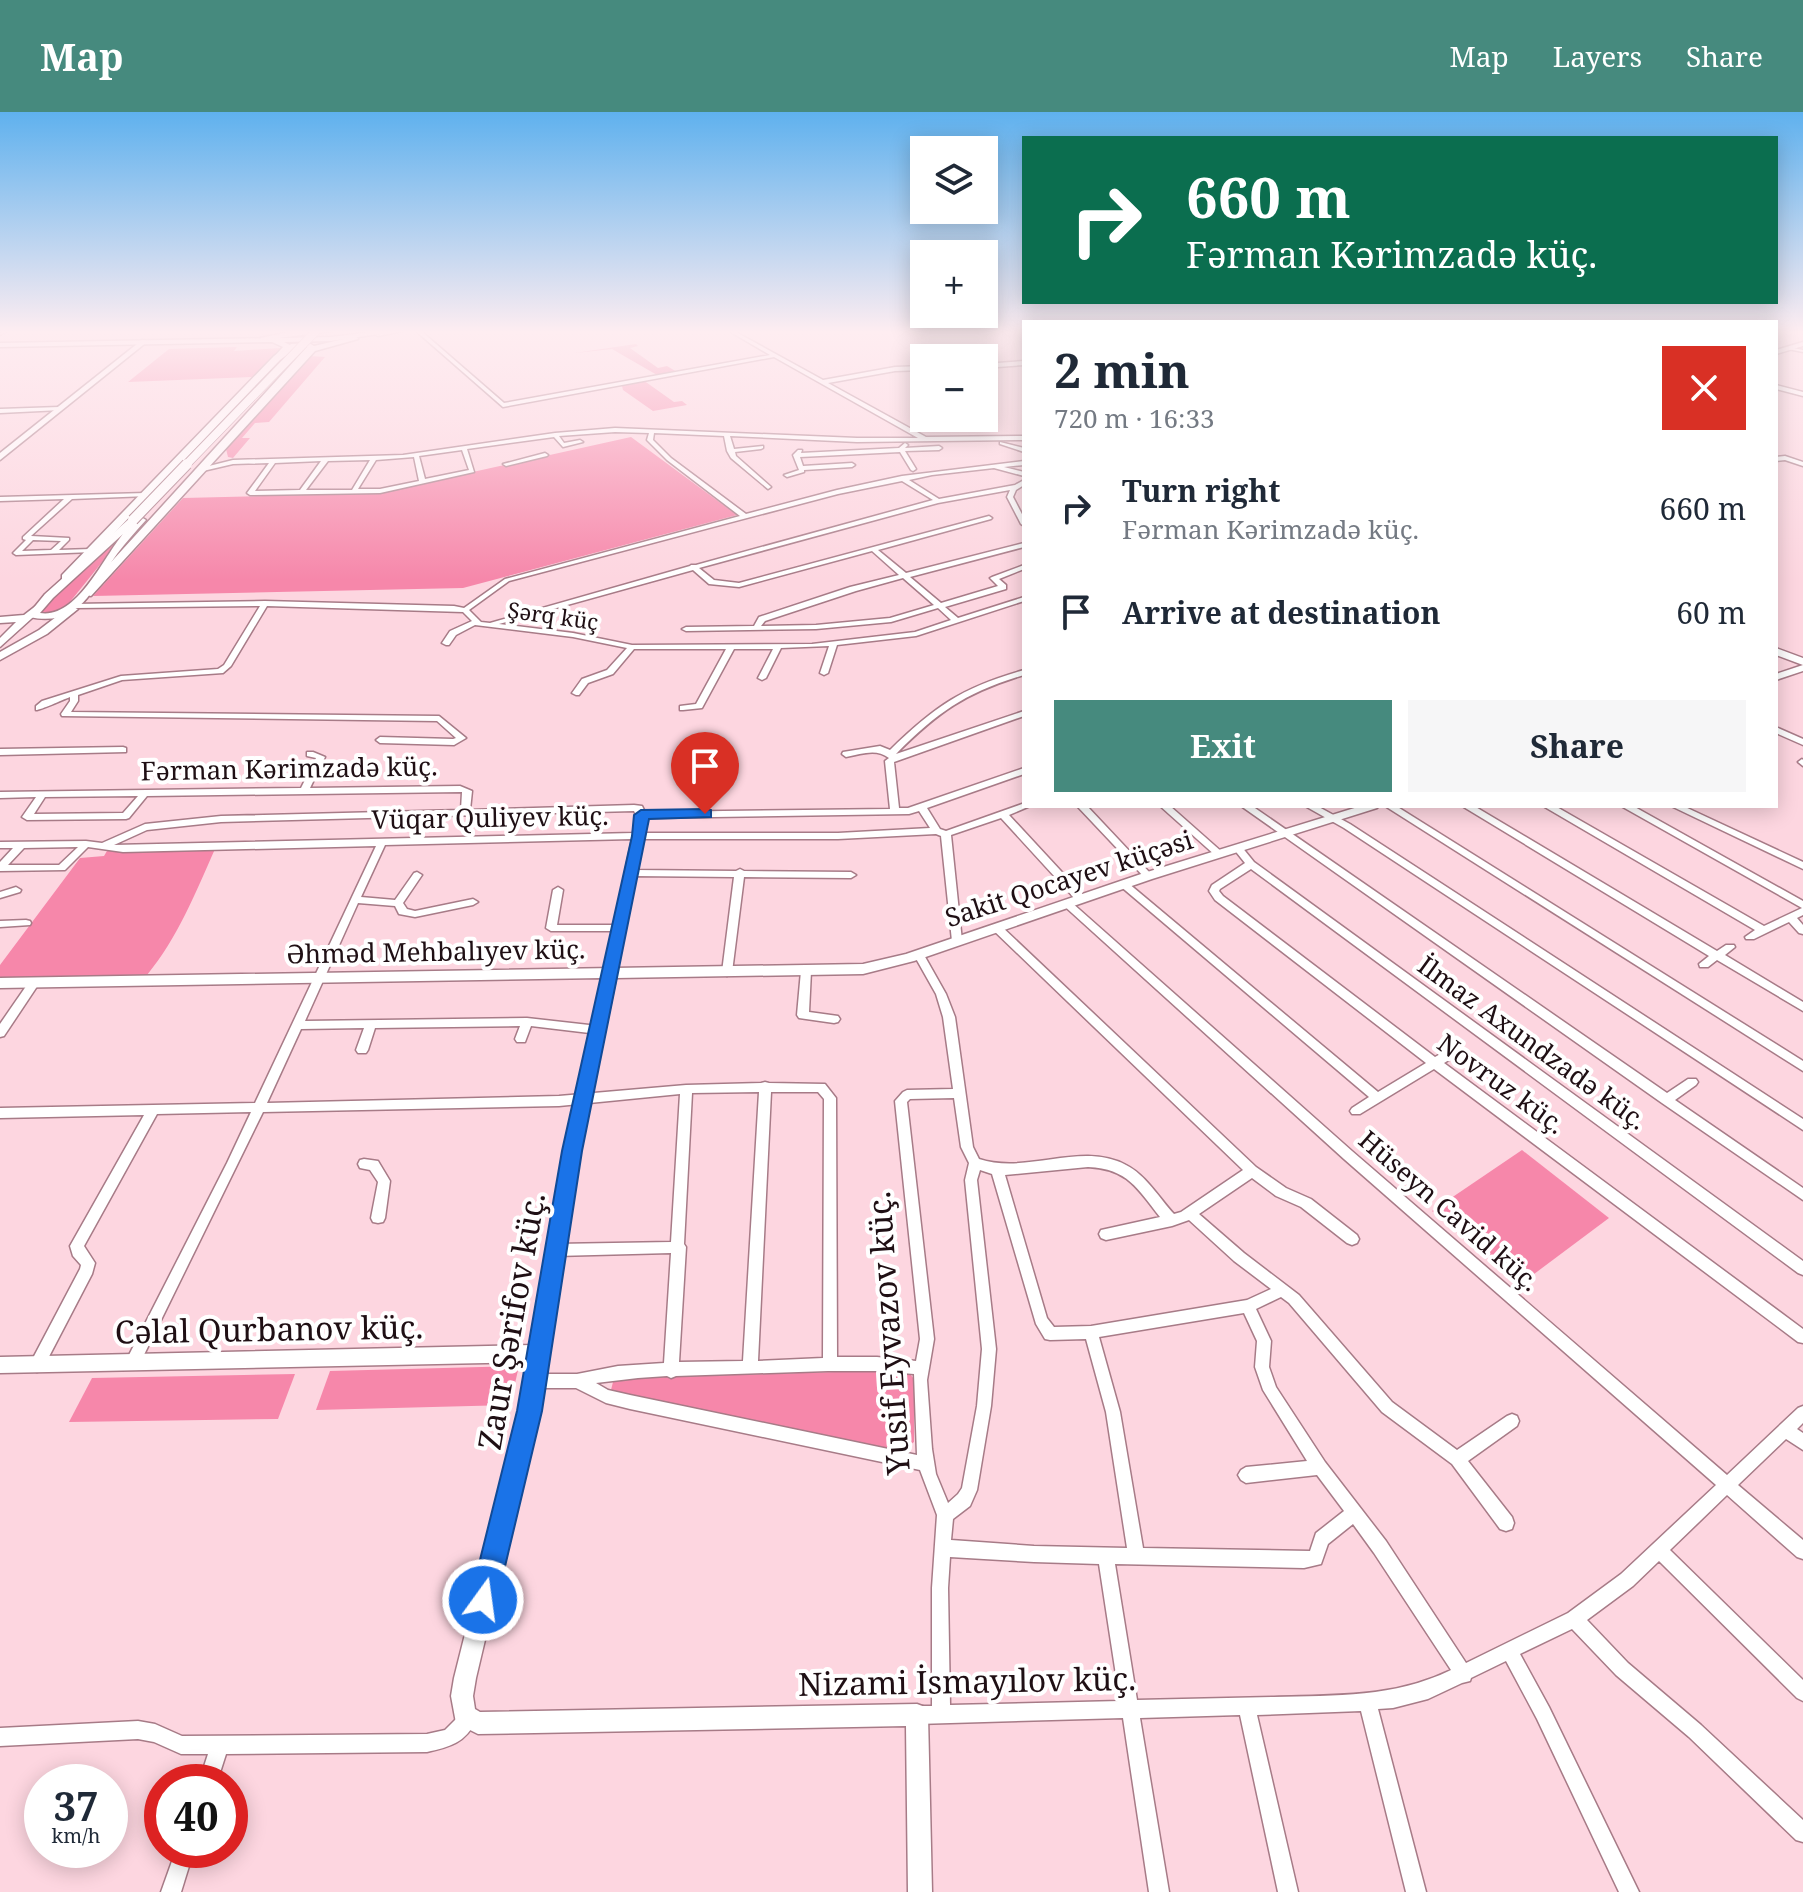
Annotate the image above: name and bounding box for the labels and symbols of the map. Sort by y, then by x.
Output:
street label: Şərq küç [506,594,600,636]
pin [671,732,739,814]
street label: Fərman Kərimzadə küç. [140,747,438,789]
street label: Vüqar Quliyev küç. [371,797,609,837]
street label: Sakit Qocayev küçəsi [940,821,1197,935]
street label: Əhməd Mehbalıyev küç. [286,930,586,972]
street label: İlmaz Axundzadə küç. [1411,947,1654,1138]
street label: Novruz küç. [1430,1025,1573,1142]
street label: Hüseyn Cavid küç. [1352,1122,1548,1299]
street label: Zaur Şərifov küç. [467,1189,554,1453]
street label: Yusif Eyvazov küç. [856,1190,919,1477]
street label: Cəlal Qurbanov küç. [114,1304,424,1353]
position arrow [441,1558,525,1642]
street label: Nizami İsmayılov küç. [798,1656,1136,1705]
speed limit sign: 40 [144,1764,248,1868]

